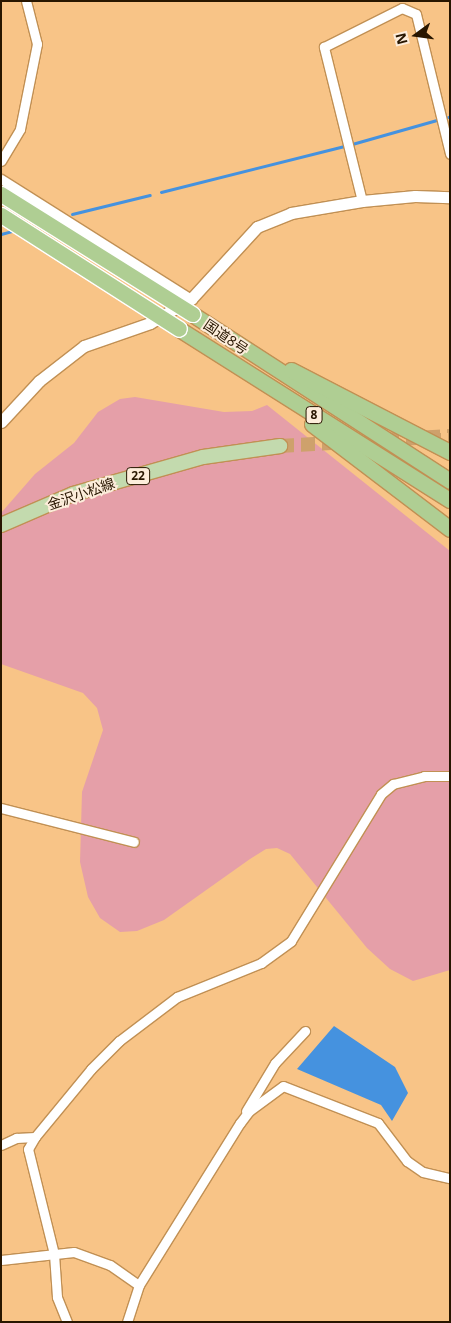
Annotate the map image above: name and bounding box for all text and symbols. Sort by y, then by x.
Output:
north arrow [391,10,441,60]
text: N [390,31,412,47]
street label: 国道8号 [201,316,251,358]
road number: 8 [305,406,323,424]
road number: 22 [126,466,150,486]
street label: 金沢小松線 [45,475,117,513]

